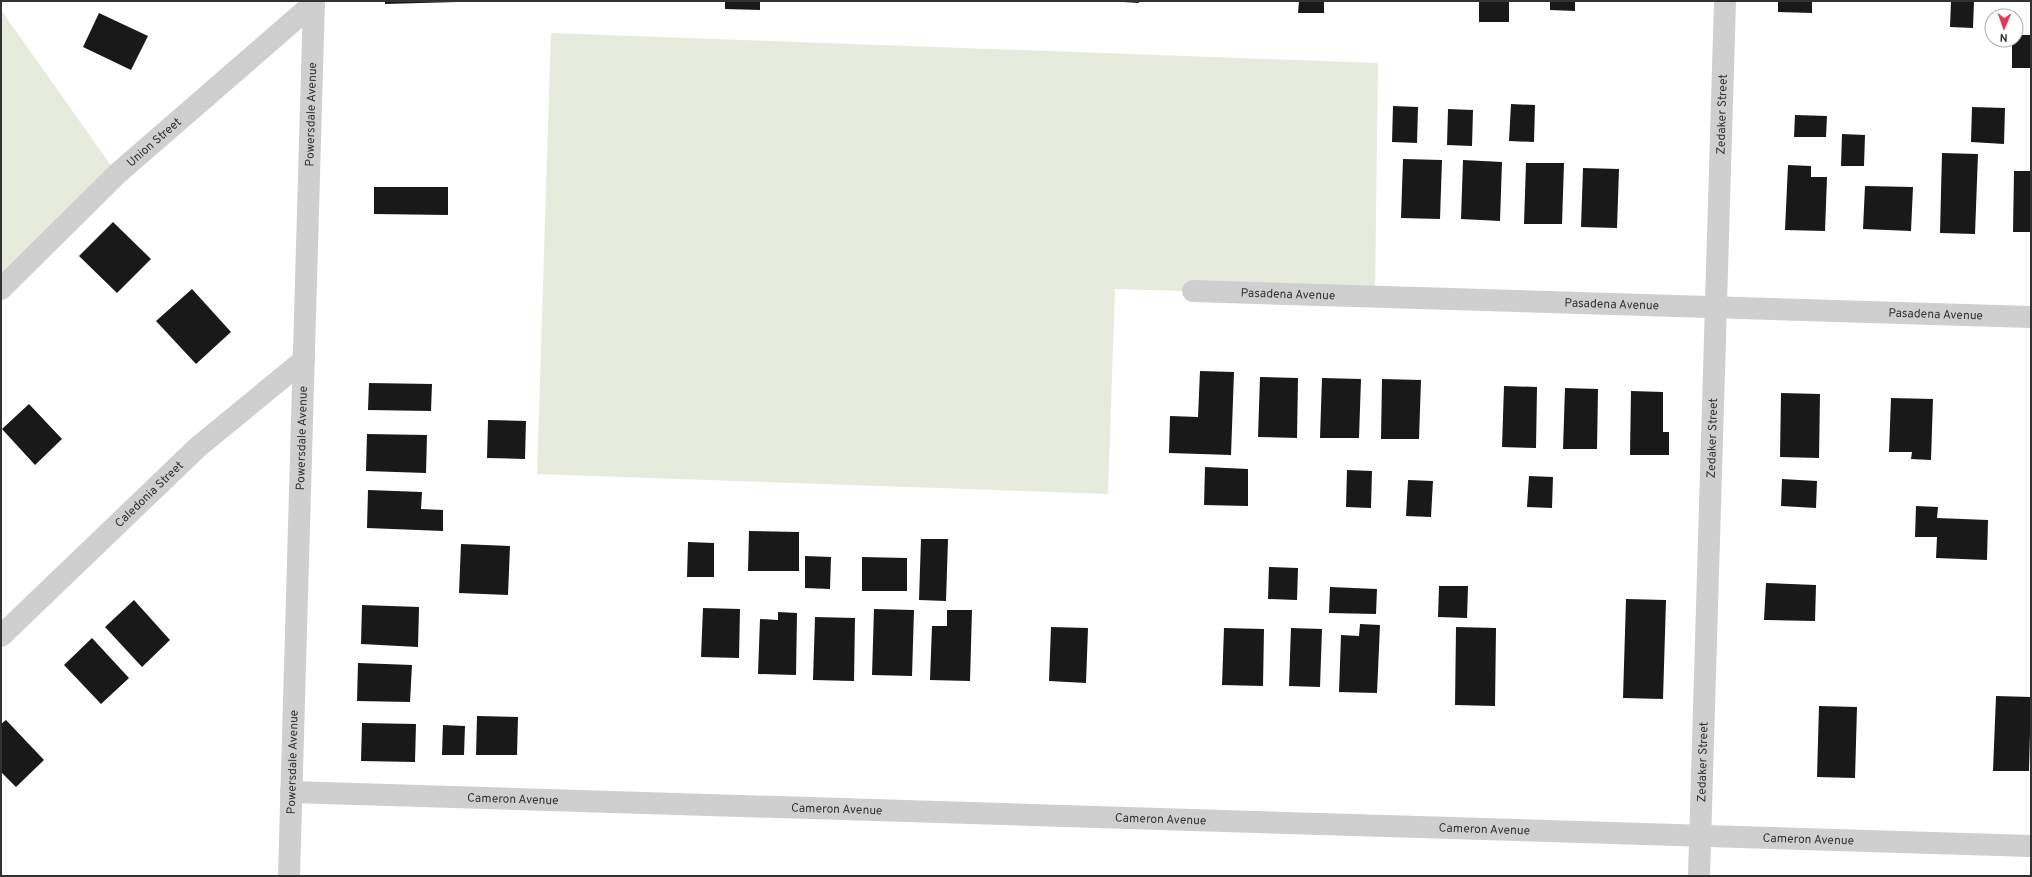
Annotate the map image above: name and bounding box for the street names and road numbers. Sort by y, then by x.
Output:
street label: Powersdale Avenue [302,62,321,167]
street label: Zedaker Street [1713,74,1732,155]
street label: Union Street [124,115,185,171]
street label: Pasadena Avenue [1240,285,1335,304]
street label: Pasadena Avenue [1564,296,1659,314]
street label: Pasadena Avenue [1888,306,1983,325]
street label: Powersdale Avenue [293,386,312,491]
street label: Zedaker Street [1704,398,1722,479]
street label: Caledonia Street [112,458,187,532]
street label: Powersdale Avenue [284,710,303,815]
street label: Zedaker Street [1694,722,1713,803]
street label: Cameron Avenue [467,790,559,809]
street label: Cameron Avenue [791,801,883,819]
street label: Cameron Avenue [1115,811,1207,829]
street label: Cameron Avenue [1438,821,1530,839]
street label: Cameron Avenue [1762,831,1854,850]

